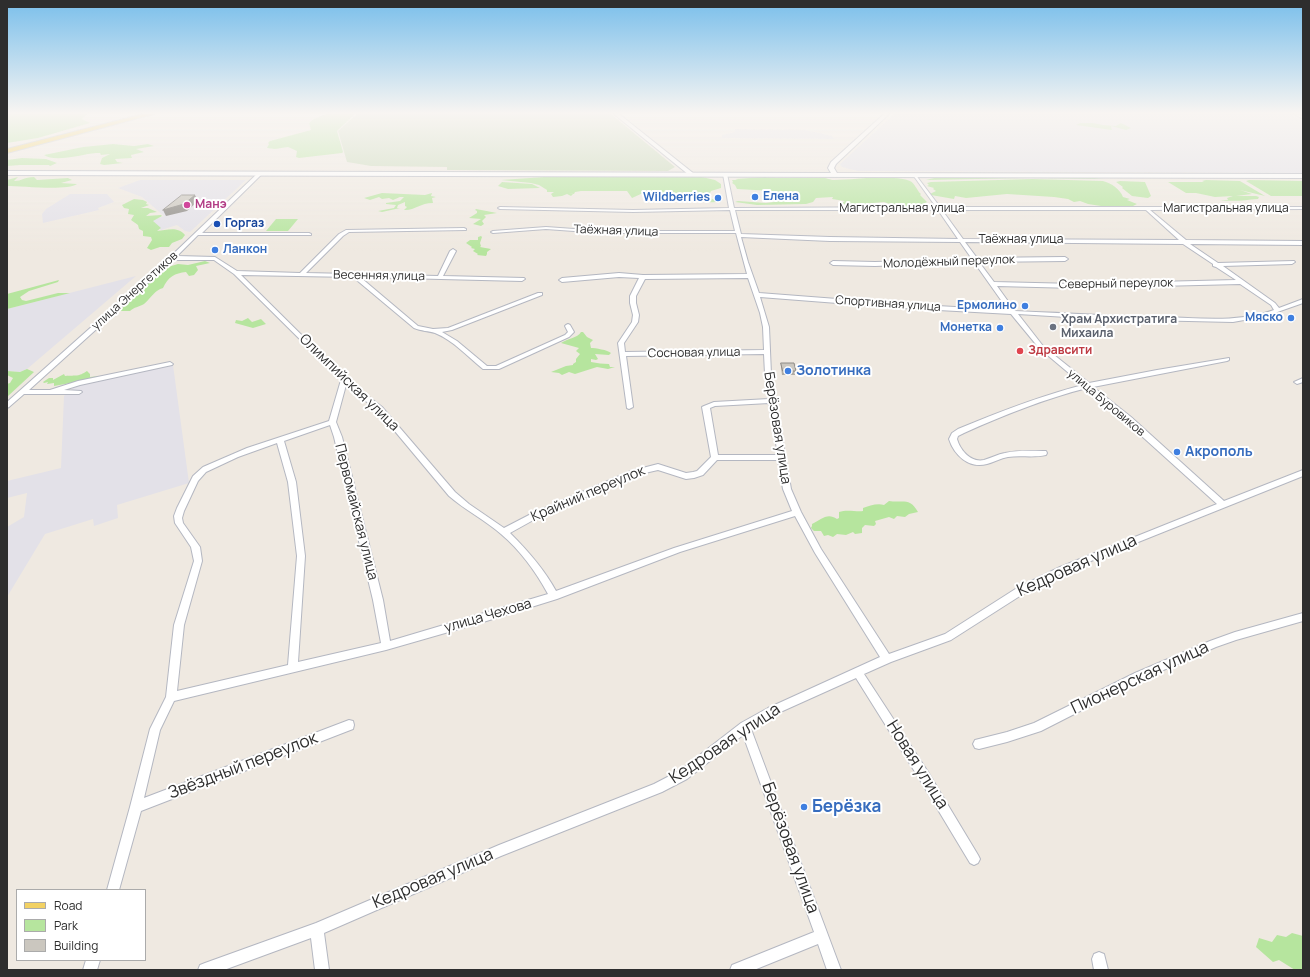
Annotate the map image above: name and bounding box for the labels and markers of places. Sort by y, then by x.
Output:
place label: Елена [763,190,799,204]
place label: Wildberries [643,191,710,205]
marker: Елена [750,192,760,202]
marker: Wildberries [713,193,723,203]
place label: Манэ [195,198,227,212]
marker: Манэ [182,200,192,210]
place label: Горгаз [225,217,264,231]
marker: Горгаз [212,219,222,229]
place label: Ланкон [223,243,267,257]
marker: Ланкон [210,245,220,255]
place label: Ермолино [957,299,1017,313]
marker: Ермолино [1020,301,1030,311]
place label: Мяско [1245,311,1283,325]
place label: Храм Архистратига Михаила [1061,313,1177,341]
marker: Мяско [1286,313,1296,323]
place label: Монетка [940,321,992,335]
marker: Храм Архистратига Михаила [1048,322,1058,332]
marker: Монетка [995,323,1005,333]
place label: Здравсити [1028,344,1092,358]
marker: Здравсити [1015,346,1025,356]
place label: Золотинка [796,363,871,379]
marker: Золотинка [783,366,793,376]
place label: Акрополь [1185,444,1253,460]
marker: Акрополь [1172,447,1182,457]
place label: Берёзка [812,797,881,817]
marker: Берёзка [799,802,809,812]

